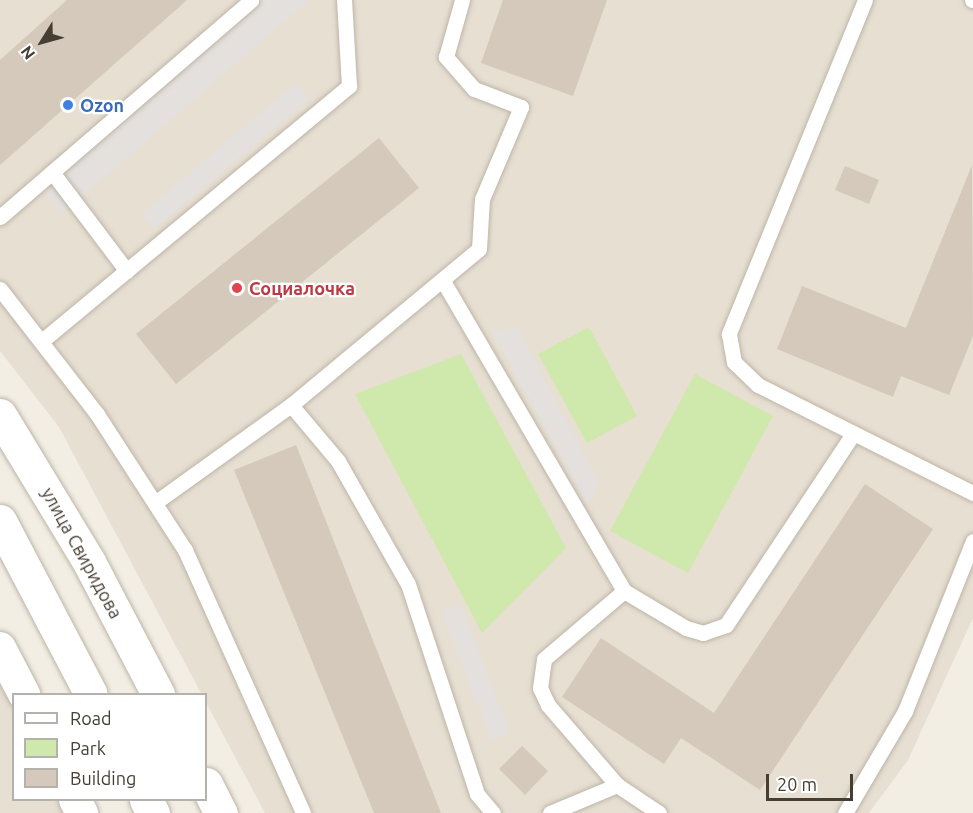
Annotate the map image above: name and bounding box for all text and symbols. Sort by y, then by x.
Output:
north arrow [12,12,72,72]
text: N [17,43,38,63]
place label: Ozon [80,94,124,116]
marker: Ozon [61,98,75,112]
place label: Социалочка [249,277,355,299]
marker: Социалочка [230,281,244,295]
street label: улица Свиридова [37,484,127,622]
legend [12,693,207,801]
text: Road [70,708,112,728]
text: Park [70,738,106,758]
scale bar [769,762,856,800]
text: Building [70,768,136,788]
text: 20 m [777,774,817,794]

